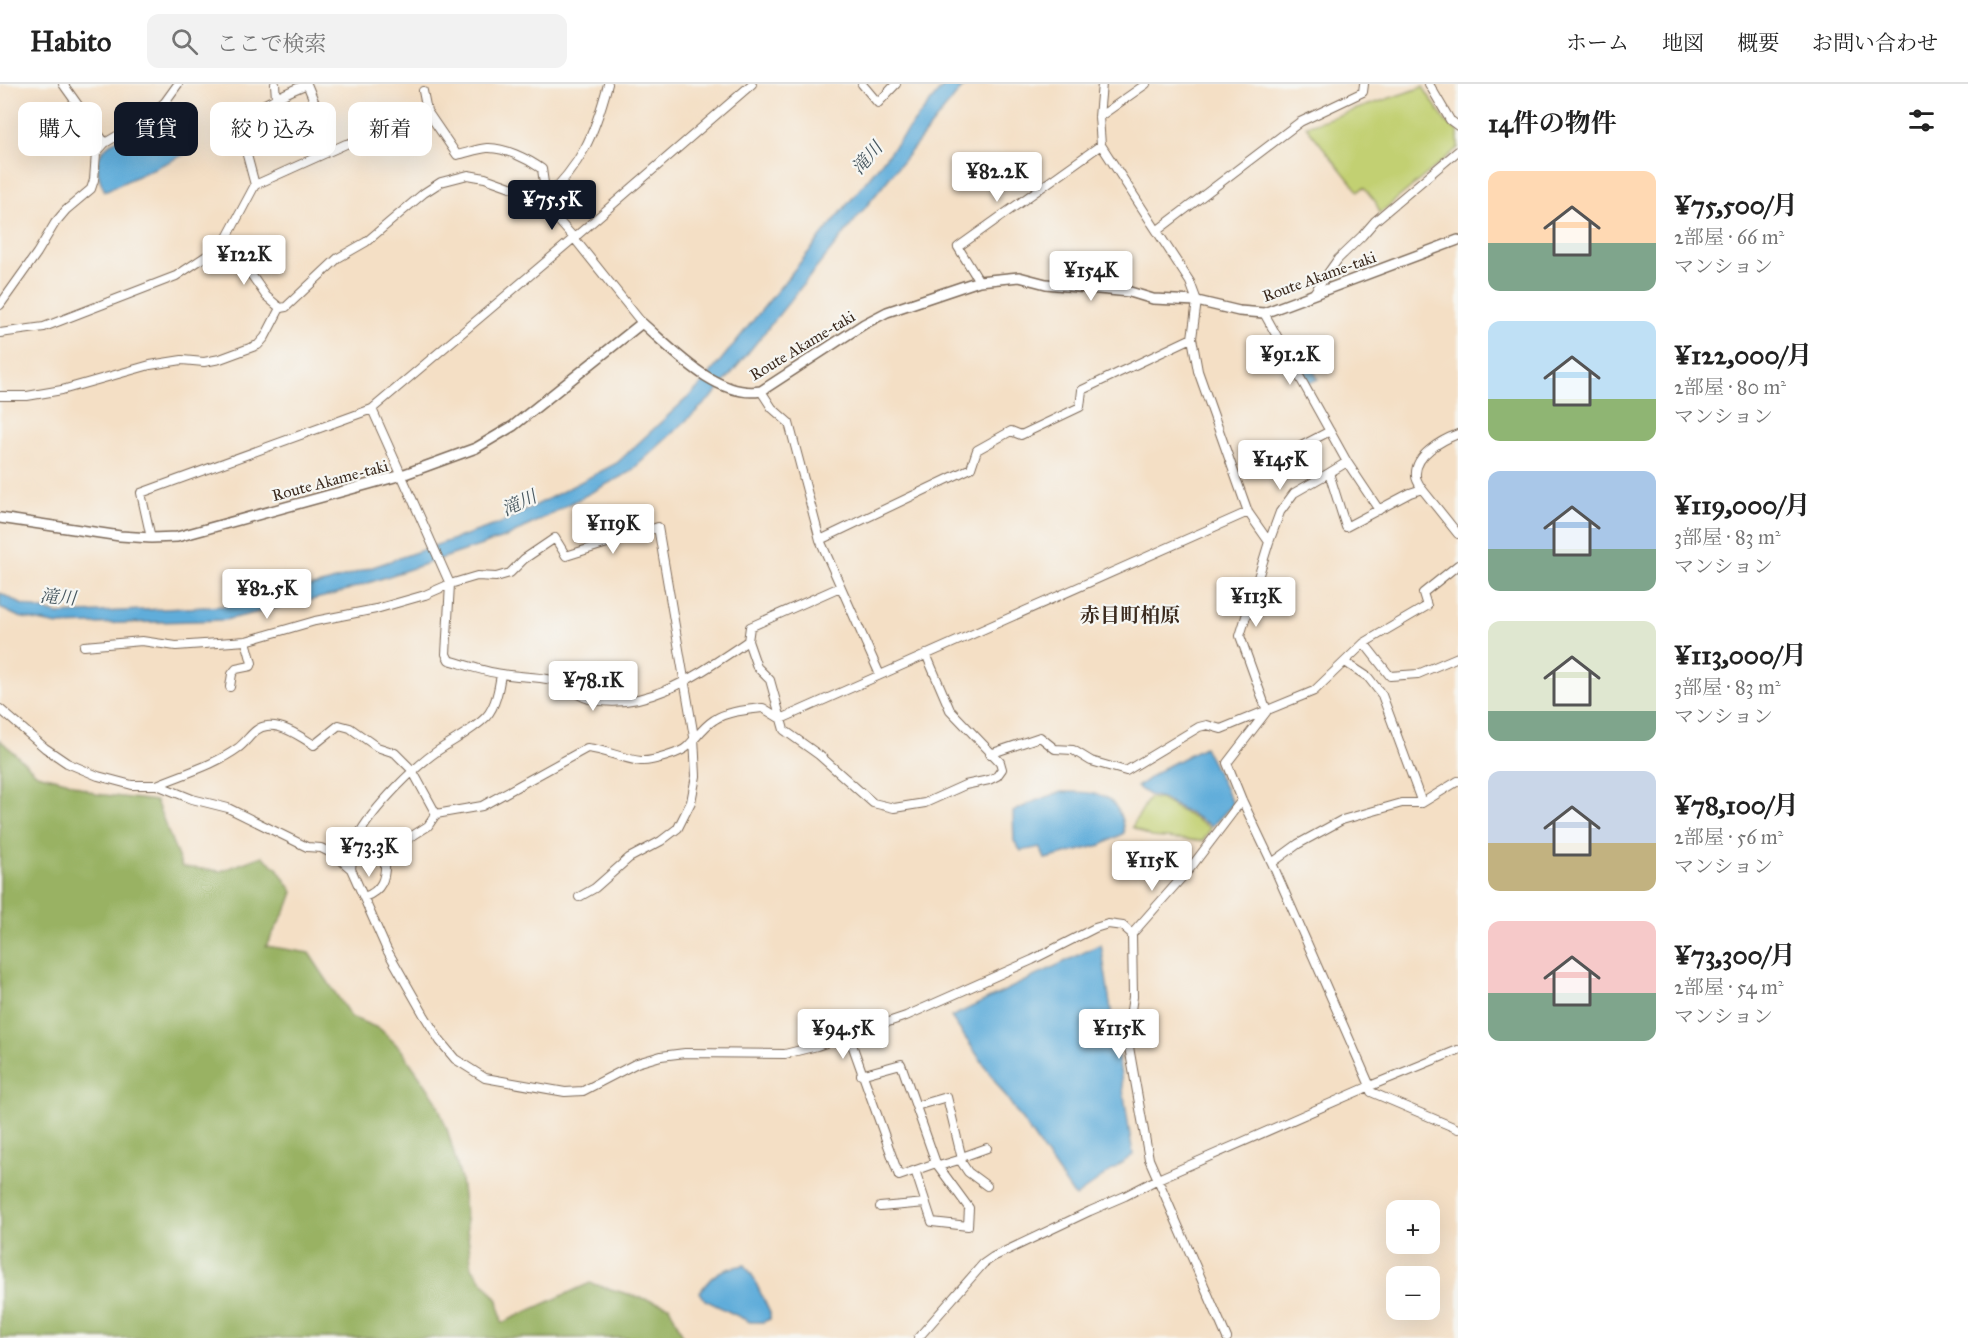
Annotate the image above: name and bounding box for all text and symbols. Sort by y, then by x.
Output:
search box [147,14,567,68]
text: Habito [30,24,111,59]
icon: search [168,25,201,58]
text: ここで検索 [216,30,326,57]
text: ホーム [1566,30,1629,56]
text: 地図 [1662,30,1704,56]
text: 概要 [1737,30,1779,56]
text: お問い合わせ [1812,30,1938,56]
chip: 購入 [18,102,102,156]
chip: 賃貸 [114,102,198,156]
chip: 絞り込み [210,102,336,156]
chip: 新着 [348,102,432,156]
icon: filters [1905,104,1938,137]
text: 14件の物件 [1488,107,1617,139]
water label: 滝川 [847,136,888,179]
pin: ¥82.2K [948,152,1046,203]
text: ¥82.2K [966,159,1028,183]
pin: ¥75.5K [503,180,601,231]
text: ¥75.5K [522,187,582,211]
text: ¥75,500/月 [1674,189,1798,221]
icon: home [1536,195,1608,267]
text: 2部屋 · 66 m² [1674,225,1784,249]
pin: ¥122K [202,235,286,286]
text: ¥122K [217,242,271,266]
street label: Route Akame-taki [1260,247,1379,306]
pin: ¥154K [1049,251,1133,302]
text: マンション [1674,254,1773,278]
text: ¥154K [1064,258,1119,282]
street label: Route Akame-taki [746,306,859,384]
pin: ¥91.2K [1241,335,1339,386]
text: ¥122,000/月 [1674,339,1813,371]
text: ¥91.2K [1260,342,1320,366]
icon: home [1536,345,1608,417]
text: 2部屋 · 80 m² [1674,375,1786,399]
text: マンション [1674,404,1773,428]
pin: ¥145K [1238,440,1322,491]
text: ¥145K [1252,447,1308,471]
street label: Route Akame-taki [270,456,391,505]
water label: 滝川 [498,485,542,521]
text: ¥119,000/月 [1674,489,1811,521]
icon: home [1536,495,1608,567]
pin: ¥119K [571,504,655,555]
text: ¥119K [586,511,640,535]
text: 3部屋 · 83 m² [1674,525,1781,549]
text: マンション [1674,554,1773,578]
pin: ¥82.5K [218,569,316,620]
text: ¥82.5K [236,576,298,600]
pin: ¥113K [1214,577,1298,628]
water label: 滝川 [39,584,79,610]
text: ¥113K [1230,584,1282,608]
district label: 赤目町柏原 [1080,603,1180,627]
text: ¥113,000/月 [1674,639,1807,671]
icon: home [1536,645,1608,717]
pin: ¥78.1K [544,661,642,712]
text: ¥78.1K [563,668,623,692]
text: 3部屋 · 83 m² [1674,675,1781,699]
text: マンション [1674,704,1773,728]
text: ¥78,100/月 [1674,789,1799,821]
icon: home [1536,795,1608,867]
text: 2部屋 · 56 m² [1674,825,1783,849]
pin: ¥73.3K [320,827,418,878]
text: ¥73.3K [340,834,398,858]
pin: ¥115K [1110,841,1194,892]
text: ¥115K [1126,848,1178,872]
text: マンション [1674,854,1773,878]
text: ¥73,300/月 [1674,939,1796,971]
icon: home [1536,945,1608,1017]
text: 2部屋 · 54 m² [1674,975,1784,999]
text: マンション [1674,1004,1773,1028]
pin: ¥94.5K [794,1009,892,1060]
pin: ¥115K [1077,1009,1161,1060]
text: ¥94.5K [812,1016,874,1040]
text: ¥115K [1093,1016,1145,1040]
map controls [1386,1200,1440,1320]
button: + [1386,1200,1440,1254]
button: − [1386,1266,1440,1320]

